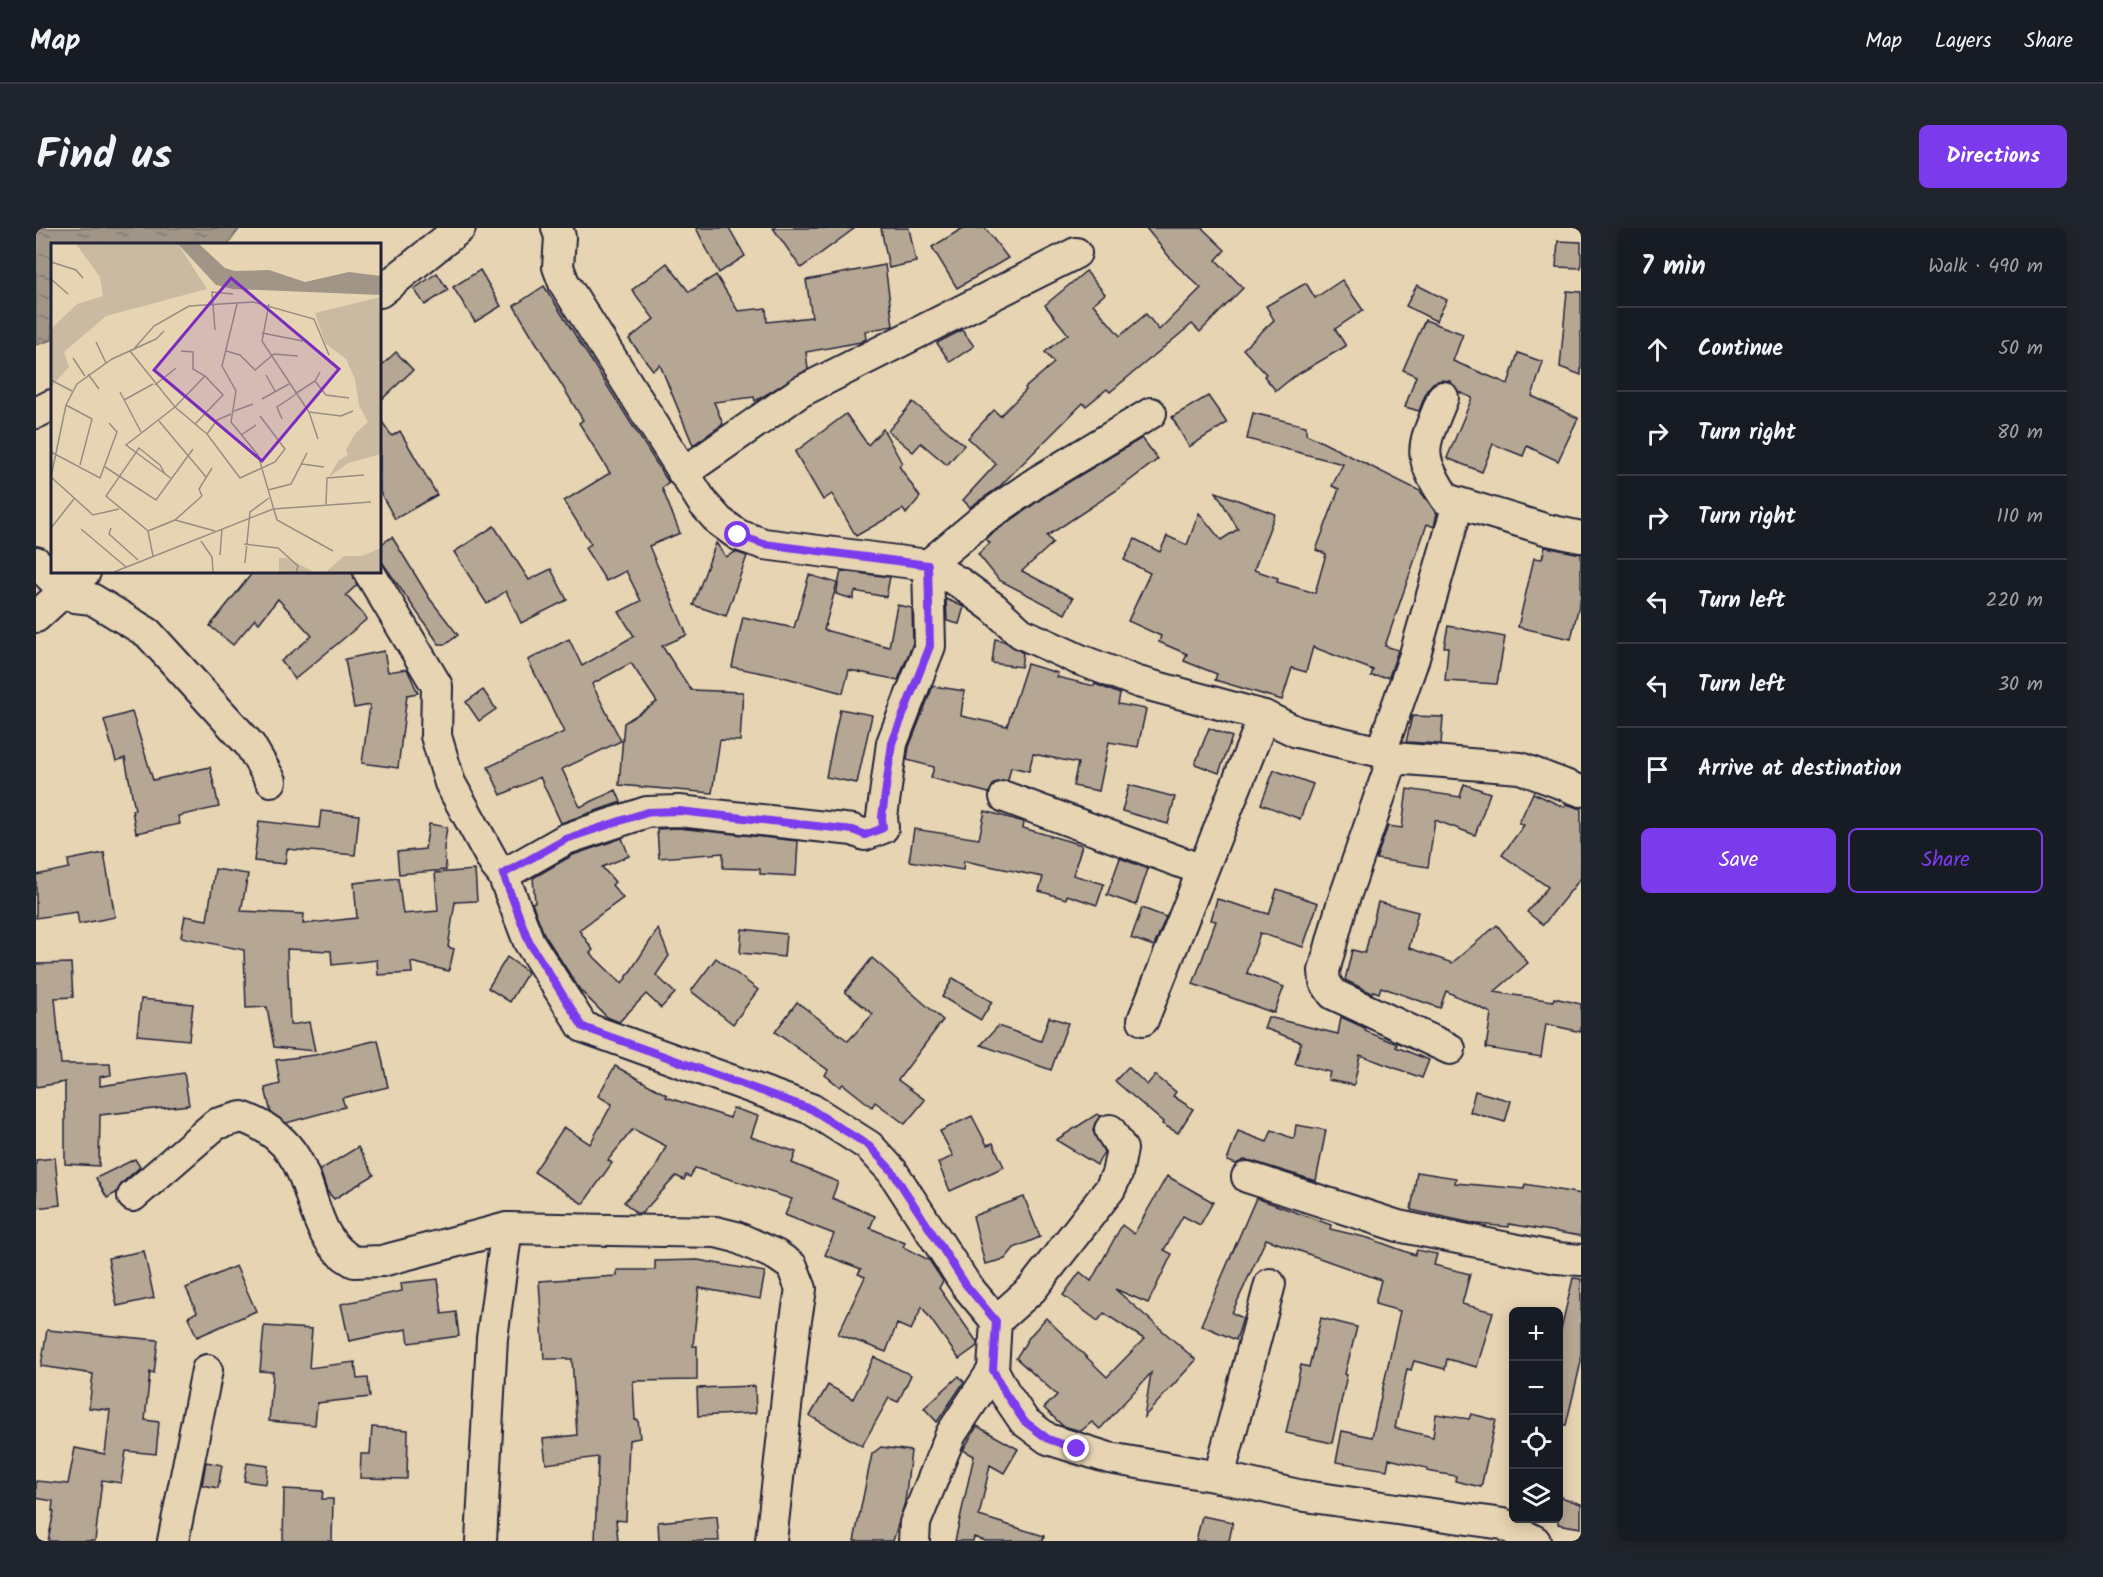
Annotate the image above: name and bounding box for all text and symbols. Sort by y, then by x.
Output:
text: Map [30,19,81,64]
text: Map [1865,25,1902,58]
text: Layers [1935,25,1991,58]
text: Share [2024,25,2073,58]
text: Find us [36,123,172,190]
button: Directions [1919,125,2067,188]
inset map [51,243,381,573]
text: 7 min [1641,246,1706,288]
text: Walk · 490 m [1928,251,2043,283]
text: Continue [1698,332,1783,367]
icon: ahead [1641,333,1674,366]
text: 50 m [1998,333,2043,365]
text: Turn right [1698,416,1796,451]
icon: right [1641,417,1674,450]
text: 80 m [1997,417,2043,449]
text: Turn right [1698,500,1796,535]
icon: right [1641,501,1674,534]
text: 110 m [1997,501,2043,533]
route start [724,521,750,547]
text: Turn left [1698,584,1785,619]
icon: left [1641,585,1674,618]
text: 220 m [1986,585,2043,617]
text: Turn left [1698,668,1785,703]
icon: left [1641,669,1674,702]
text: 30 m [1998,669,2043,701]
text: Arrive at destination [1698,752,1901,787]
icon: arrive [1641,753,1674,786]
button: Save [1641,828,1836,893]
button: Share [1848,828,2043,893]
map controls [1509,1307,1563,1523]
button: + [1509,1307,1563,1361]
button: − [1509,1361,1563,1415]
button: locate [1509,1415,1563,1469]
route end [1063,1435,1089,1461]
button: layers [1509,1469,1563,1523]

